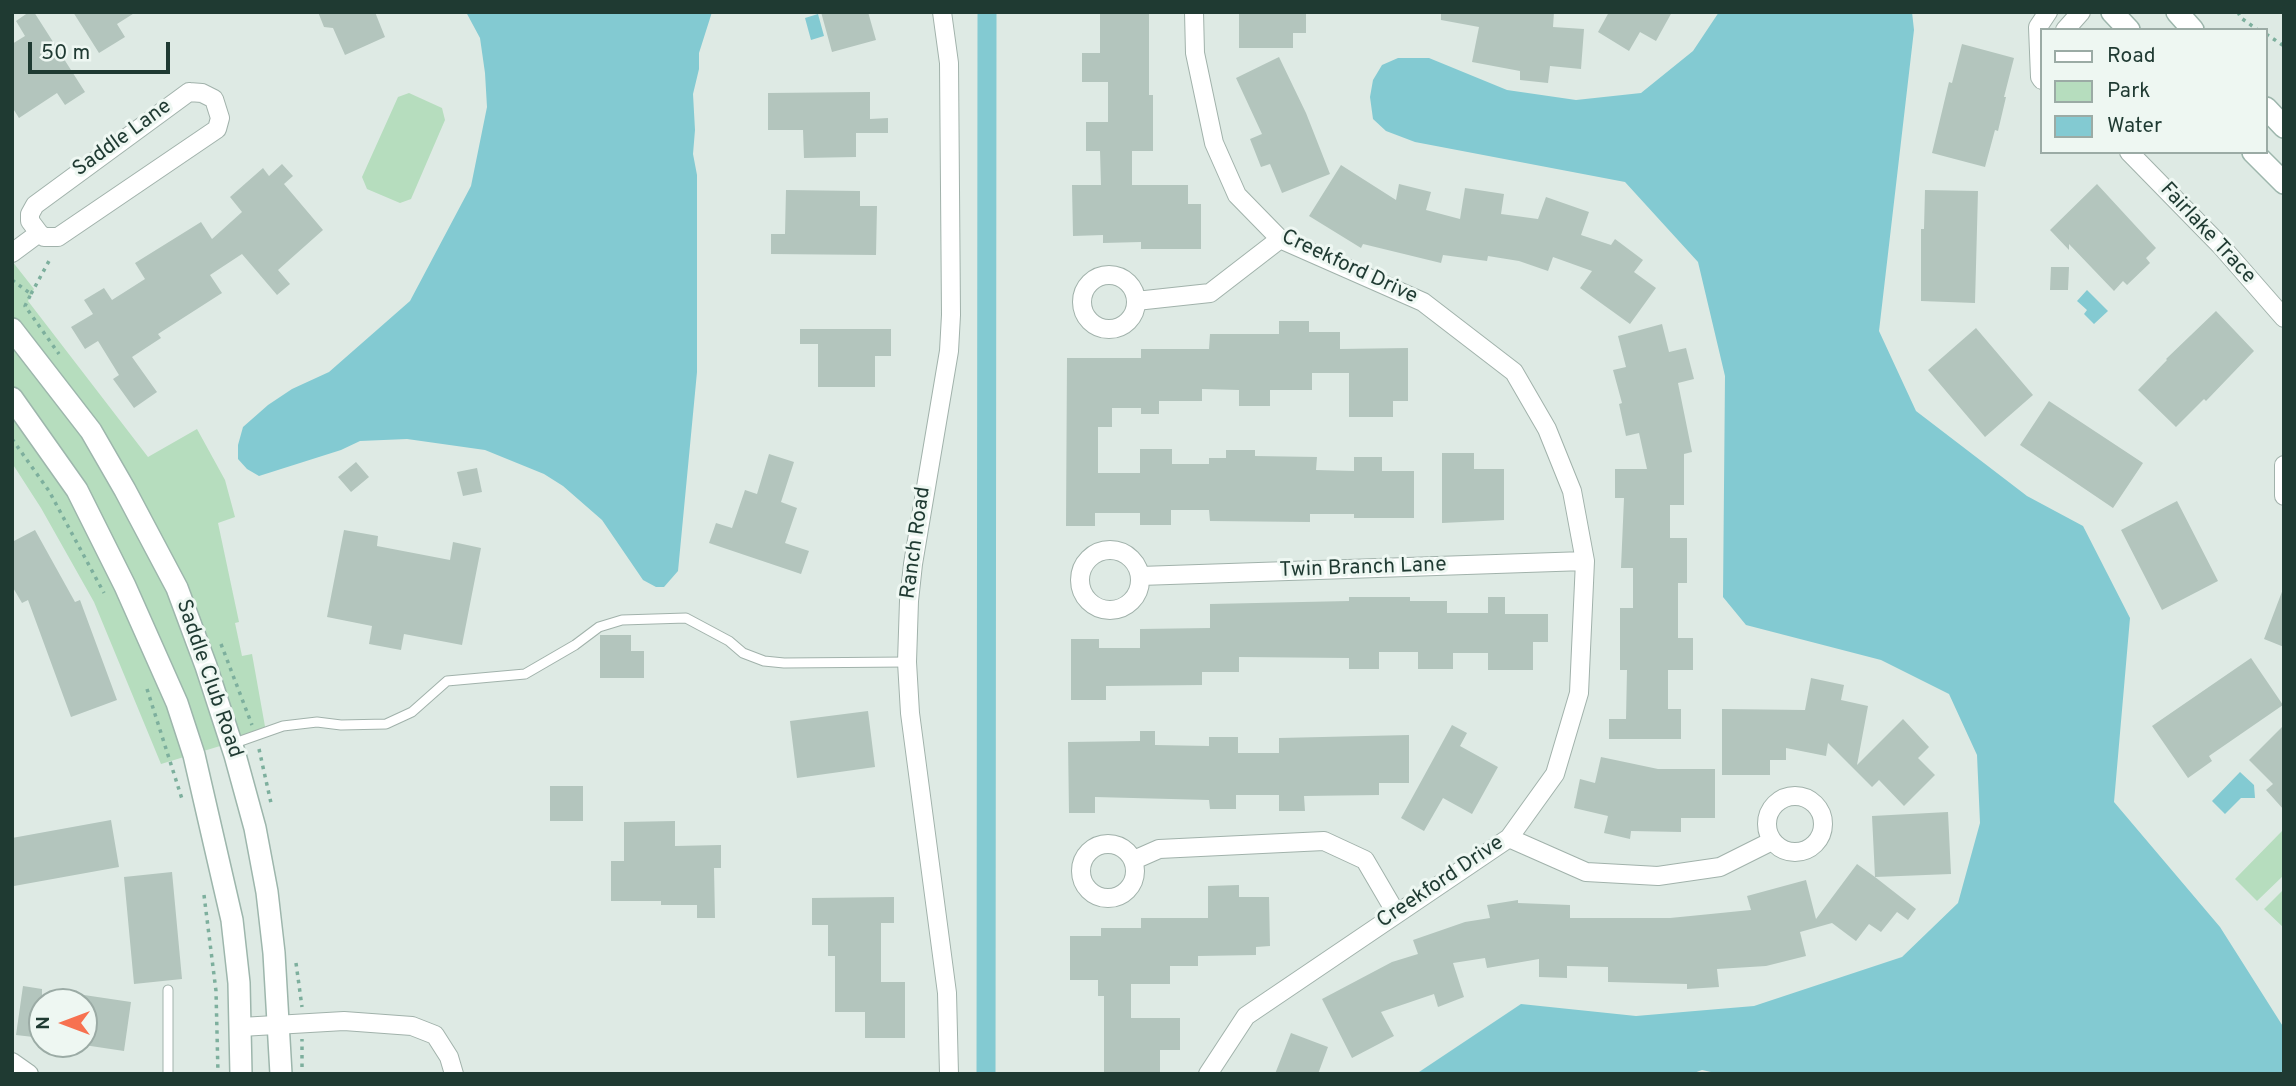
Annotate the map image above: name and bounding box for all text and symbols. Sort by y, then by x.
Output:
scale bar [32,28,173,72]
legend [2040,28,2268,154]
text: 50 m [41,40,90,67]
text: Road [2107,43,2156,70]
text: Park [2107,78,2150,105]
street label: Saddle Lane [69,95,177,183]
text: Water [2107,113,2162,140]
street label: Fairlake Trace [2154,178,2260,290]
street label: Creekford Drive [1277,225,1421,311]
street label: Ranch Road [897,485,937,601]
street label: Twin Branch Lane [1279,553,1447,585]
street label: Saddle Club Road [169,597,247,761]
street label: Creekford Drive [1373,831,1509,935]
north arrow [28,988,98,1058]
text: N [32,1016,56,1030]

